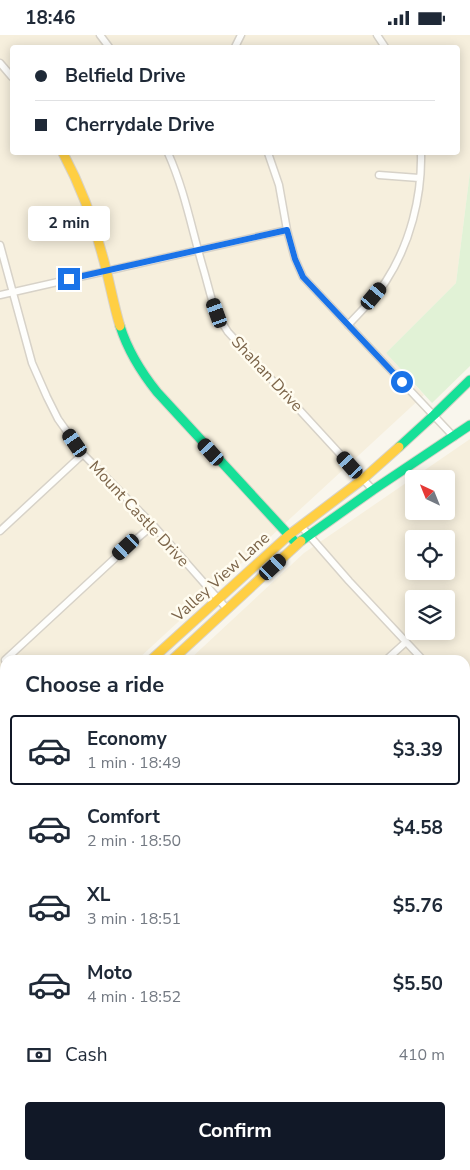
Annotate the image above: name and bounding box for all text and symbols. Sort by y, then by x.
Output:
text: 18:46 [25,5,75,31]
text: Belfield Drive [65,63,186,89]
text: Cherrydale Drive [65,112,215,138]
callout: 2 min [28,207,110,241]
text: 2 min [48,212,90,234]
route end [58,268,80,290]
car [358,280,389,312]
car [204,296,229,330]
street label: Shahan Drive [226,331,308,417]
route start [391,371,413,393]
car [60,426,89,460]
car [195,436,226,468]
car [334,449,365,481]
street label: Mount Castle Drive [84,456,194,572]
north arrow [405,470,455,520]
map controls [405,470,455,640]
street label: Valley View Lane [167,527,275,627]
button: locate [405,530,455,580]
car [109,531,142,563]
car [256,551,289,583]
button: layers [405,590,455,640]
text: Choose a ride [25,670,164,700]
text: Economy [87,726,167,752]
icon: car [27,728,72,773]
text: $3.39 [393,737,443,763]
text: 1 min · 18:49 [87,752,181,774]
text: Comfort [87,804,160,830]
icon: car [27,806,72,851]
text: $4.58 [393,815,443,841]
text: 2 min · 18:50 [87,830,181,852]
text: XL [87,882,110,908]
icon: car [27,884,72,929]
text: $5.76 [393,893,443,919]
text: 3 min · 18:51 [87,908,181,930]
text: Moto [87,960,133,986]
icon: car [27,962,72,1007]
text: $5.50 [393,971,443,997]
text: 4 min · 18:52 [87,986,181,1008]
icon: cash [25,1041,53,1069]
text: Cash [65,1042,107,1068]
text: 410 m [398,1044,445,1066]
button: Confirm [25,1102,445,1160]

